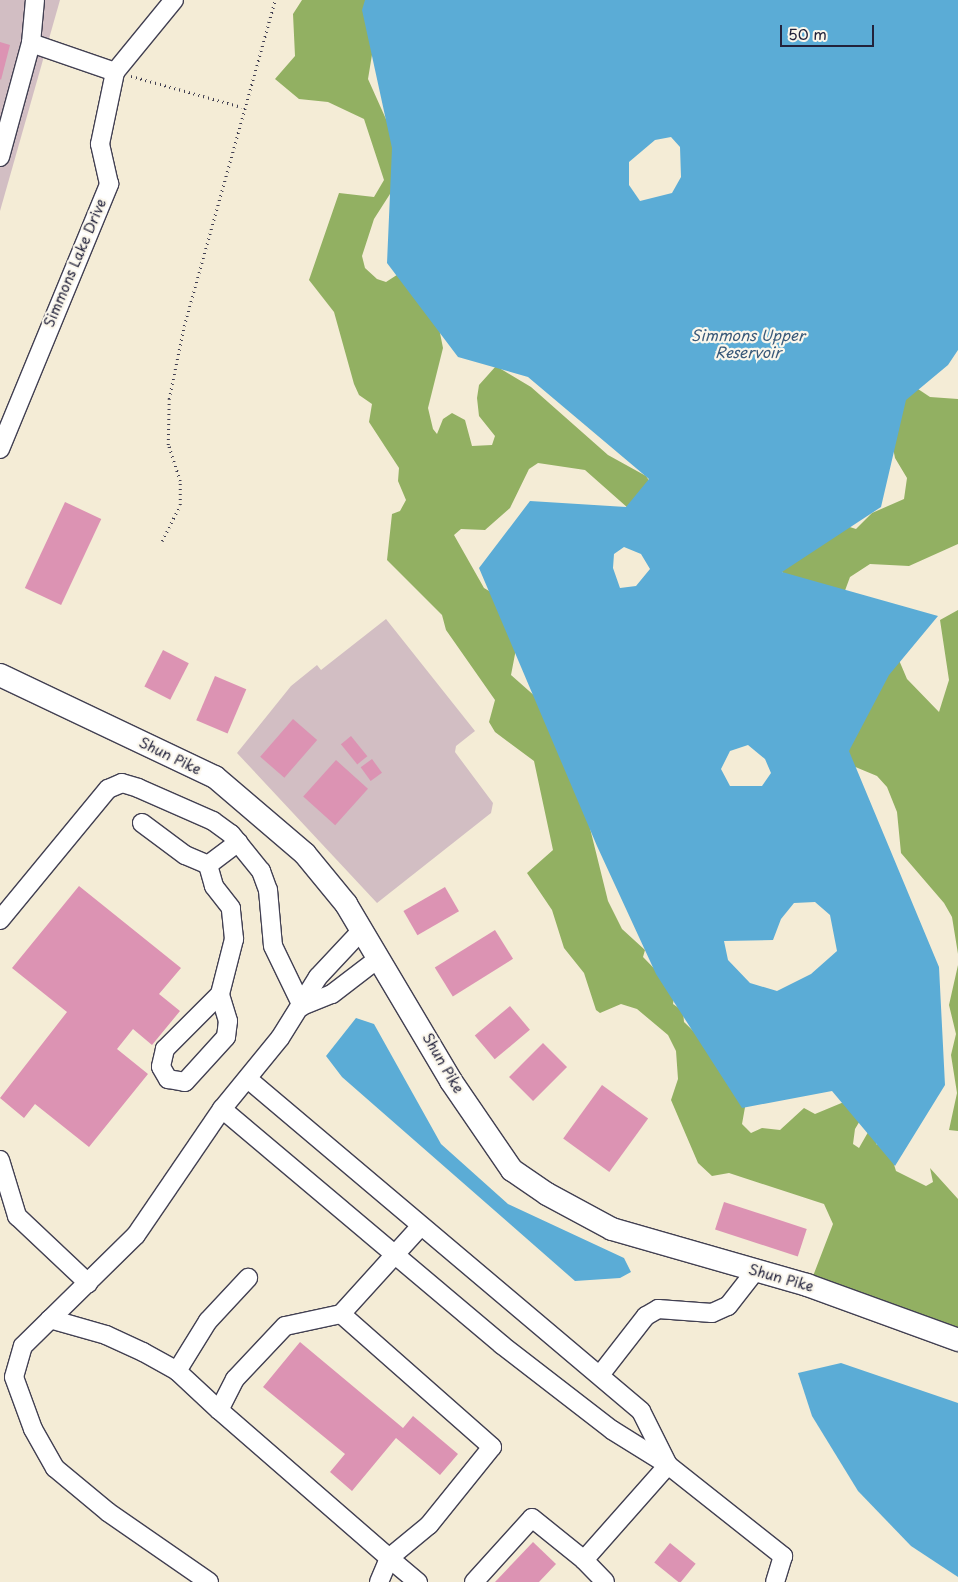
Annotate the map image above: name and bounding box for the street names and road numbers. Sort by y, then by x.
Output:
street label: Simmons Lake Drive [40,196,110,330]
street label: Shun Pike [136,734,204,778]
street label: Shun Pike [419,1030,467,1096]
street label: Shun Pike [747,1261,815,1295]

